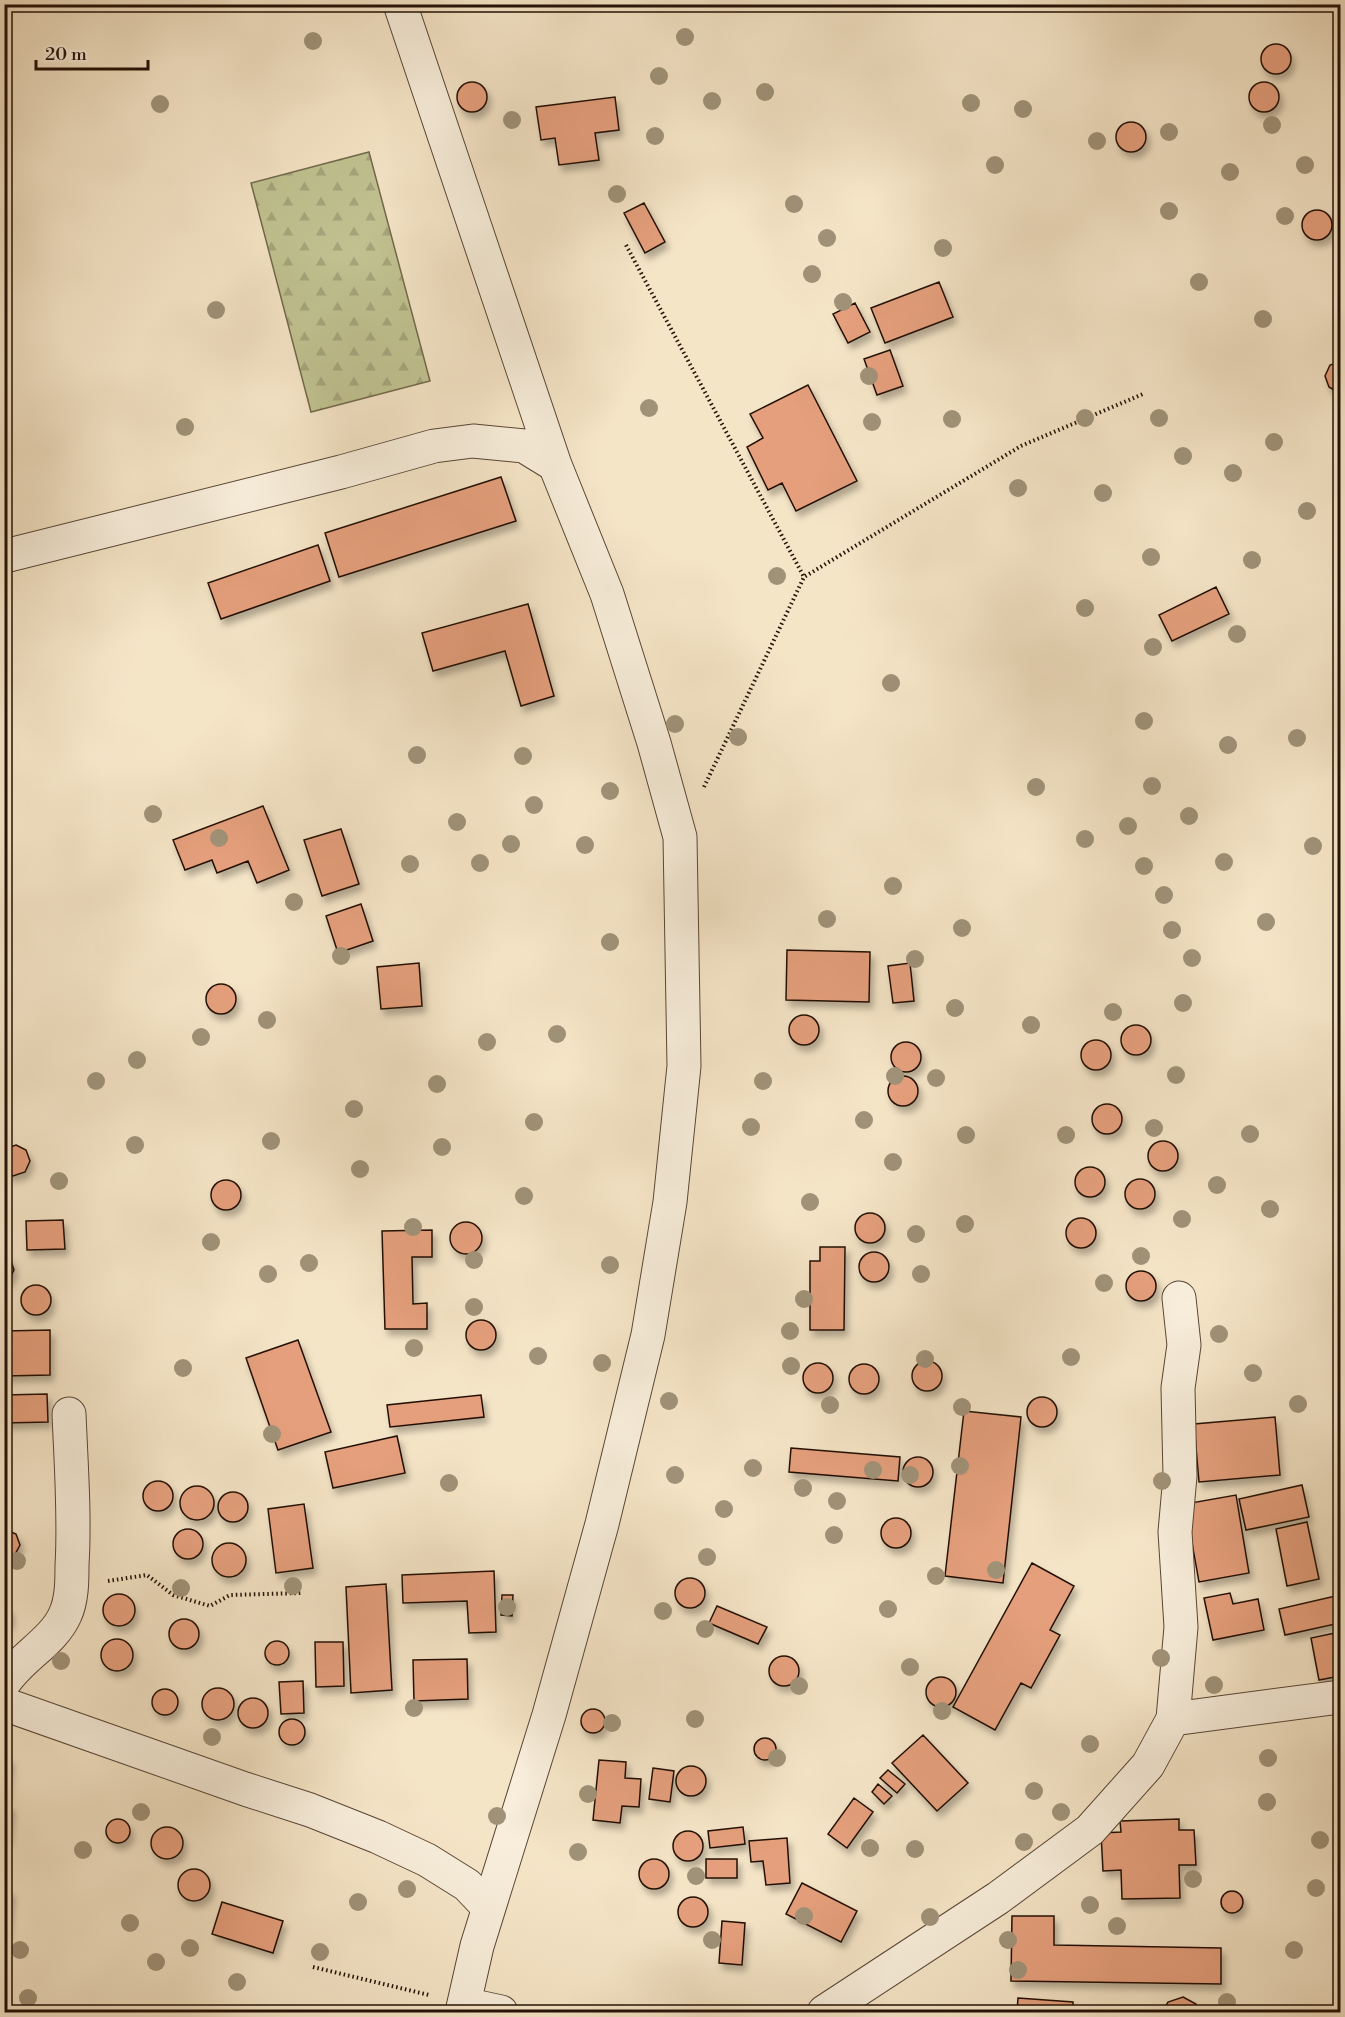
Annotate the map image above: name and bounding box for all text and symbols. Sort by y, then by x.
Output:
scale bar [36,33,148,71]
text: 20 m [45,43,87,66]

